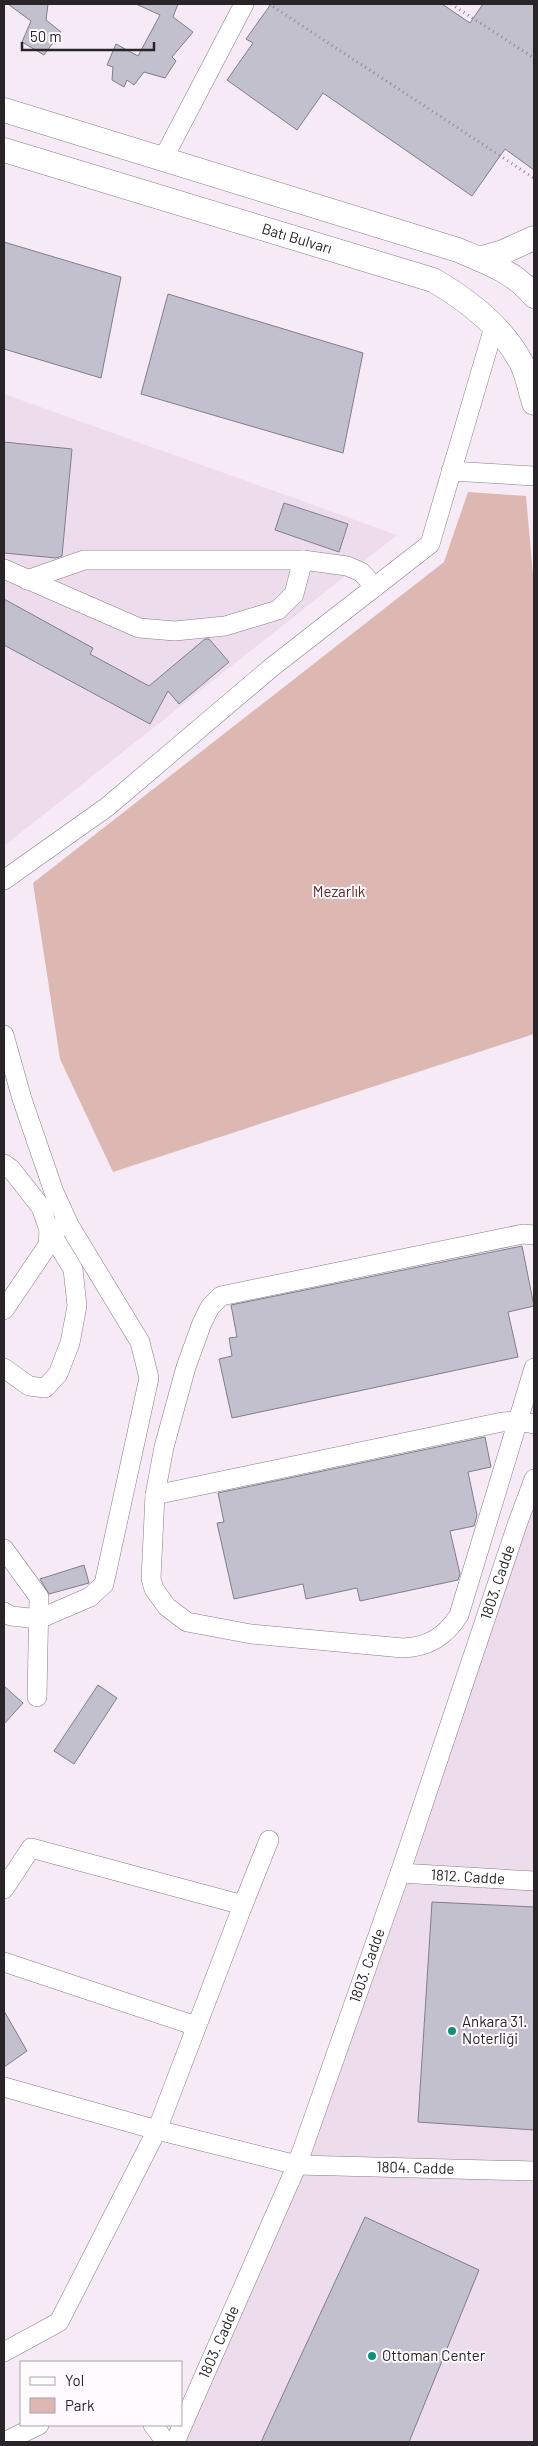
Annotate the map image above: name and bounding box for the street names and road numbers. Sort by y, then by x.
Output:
street label: Batı Bulvarı [260,219,334,257]
street label: 1803. Cadde [476,1542,518,1622]
street label: 1812. Cadde [430,1865,506,1887]
street label: 1803. Cadde [345,1926,388,2005]
street label: 1804. Cadde [376,2157,455,2177]
street label: 1803. Cadde [194,2303,242,2381]

